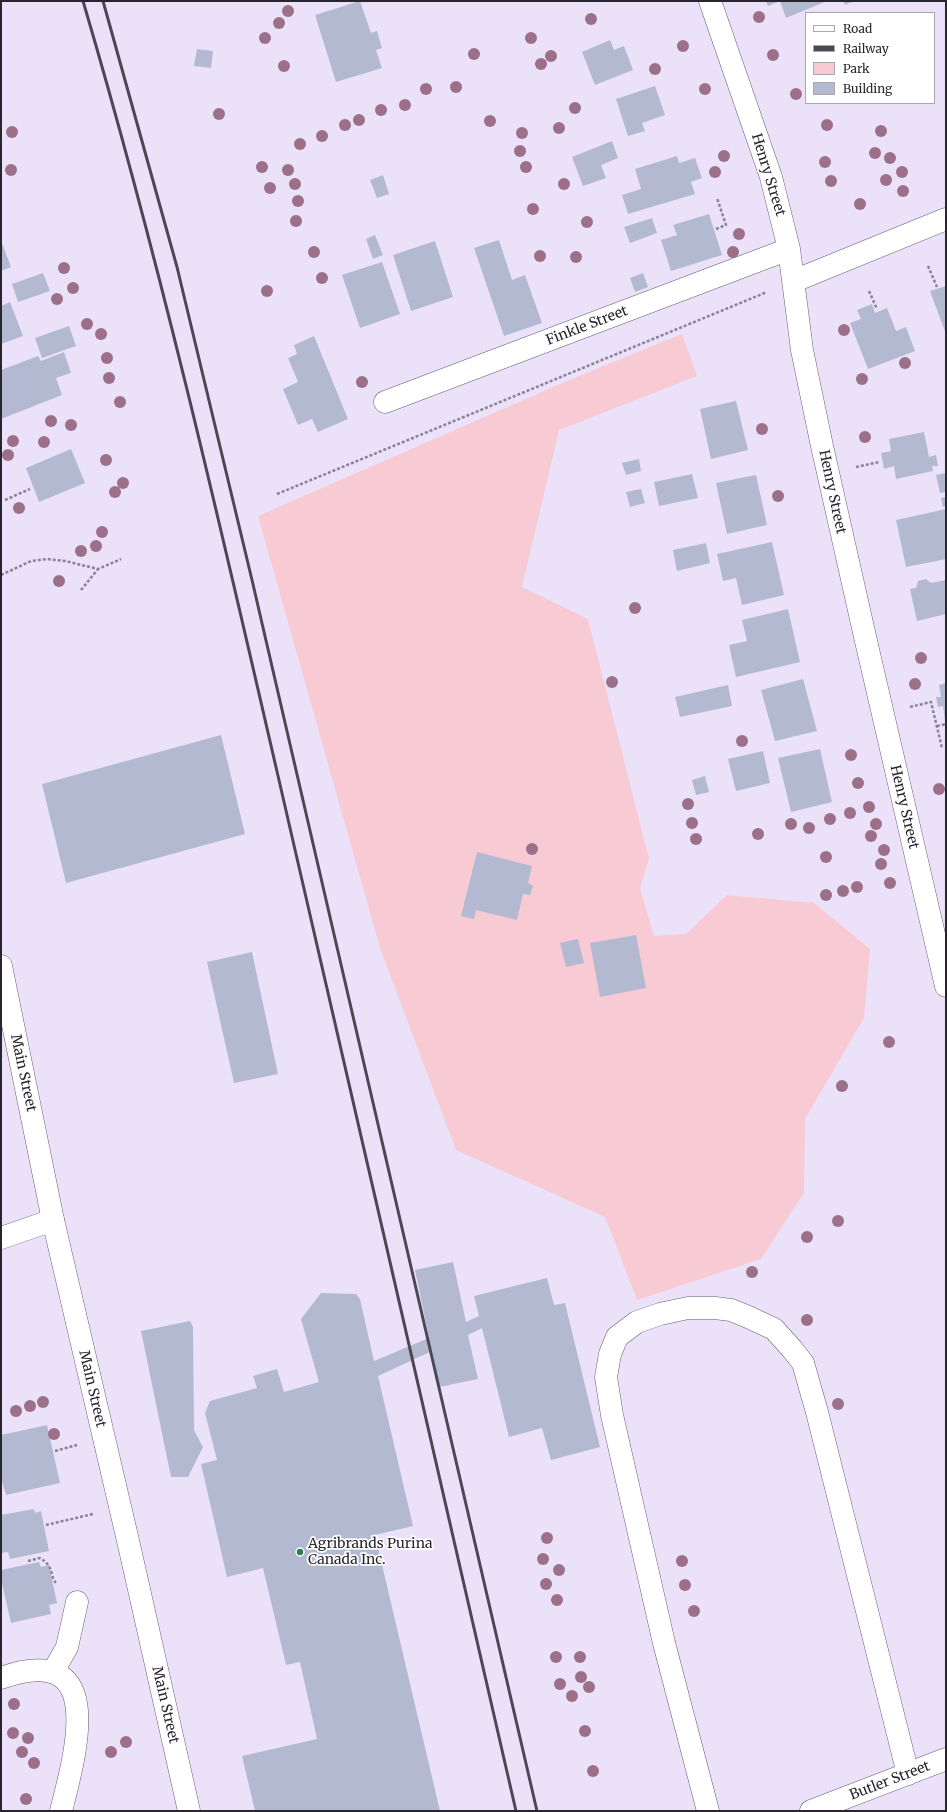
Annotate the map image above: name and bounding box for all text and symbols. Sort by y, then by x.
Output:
legend [805,12,935,104]
text: Road [843,21,872,36]
text: Railway [843,41,889,56]
text: Park [843,61,870,76]
text: Building [843,81,892,96]
street label: Henry Street [747,132,789,218]
street label: Finkle Street [544,303,630,349]
street label: Henry Street [815,448,849,536]
street label: Henry Street [886,763,922,851]
street label: Main Street [7,1033,39,1113]
street label: Main Street [75,1349,109,1429]
place label: Agribrands Purina Canada Inc. [308,1536,432,1568]
marker: Agribrands Purina Canada Inc. [295,1547,305,1557]
street label: Main Street [148,1665,182,1745]
street label: Butler Street [847,1758,933,1804]

